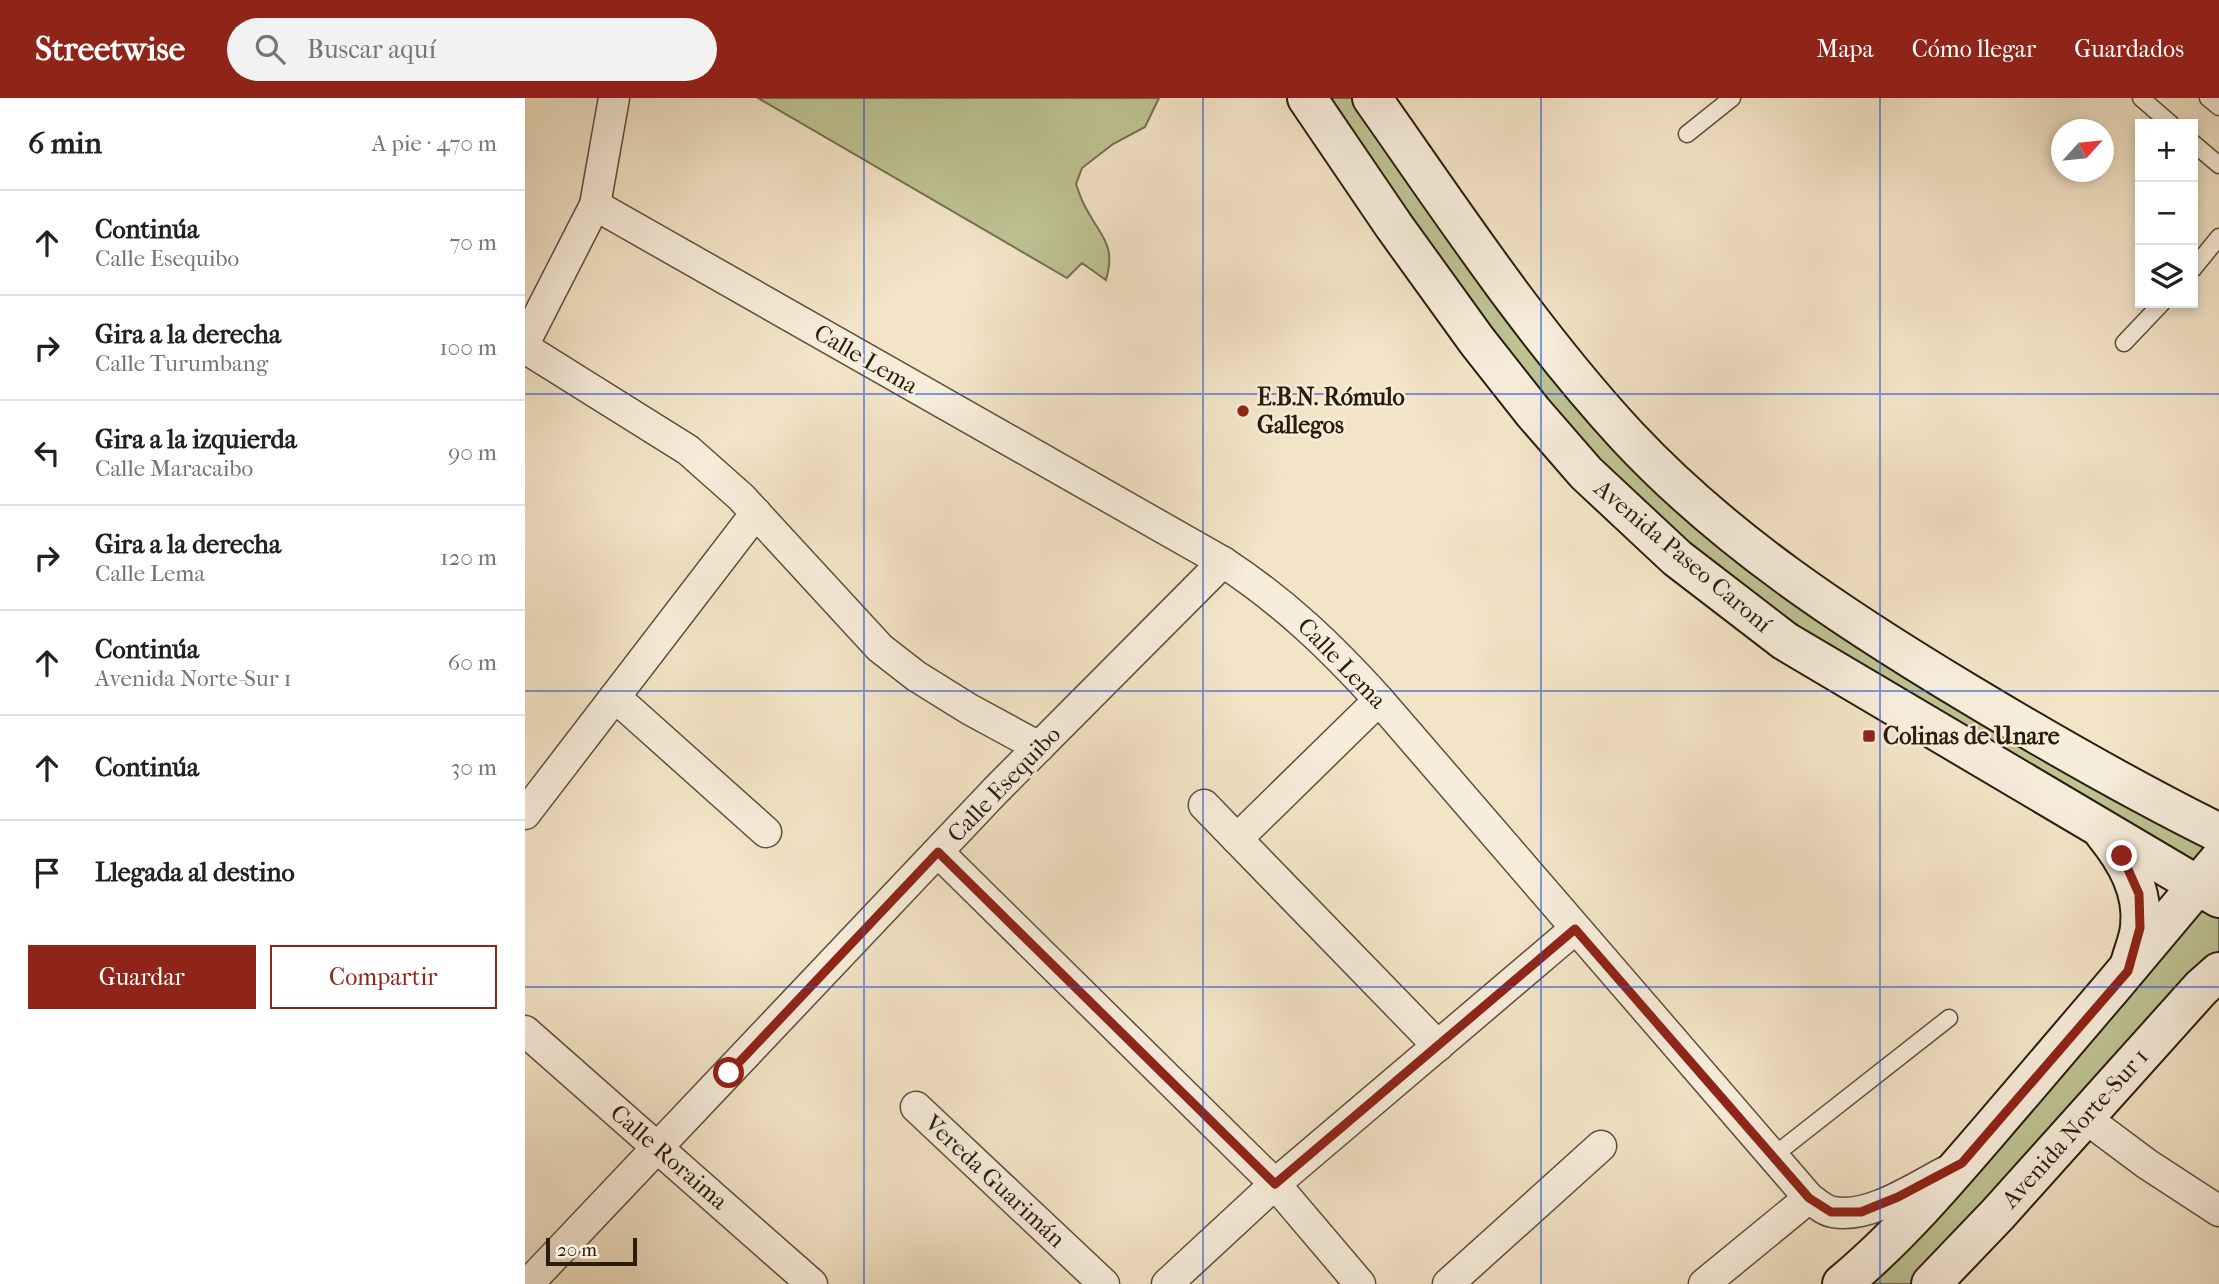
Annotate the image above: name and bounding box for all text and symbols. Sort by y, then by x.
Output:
search box [227,18,717,81]
text: Streetwise [35,30,185,69]
icon: search [251,30,289,68]
text: Buscar aquí [307,34,436,65]
text: Mapa [1816,35,1874,63]
text: Cómo llegar [1912,35,2036,63]
text: Guardados [2074,35,2184,63]
north arrow [2051,119,2114,182]
map controls [2135,119,2198,308]
button: + [2135,119,2198,182]
text: 6 min [28,126,102,161]
text: A pie · 470 m [372,130,497,157]
button: − [2135,182,2198,245]
text: Continúa [95,214,199,245]
icon: ahead [28,224,66,262]
text: 70 m [449,229,497,256]
text: Calle Esequibo [95,245,239,272]
button: layers [2135,245,2198,308]
street label: Calle Lema [809,318,924,400]
text: Gira a la derecha [95,319,281,350]
icon: right [28,329,66,367]
text: 100 m [439,334,497,361]
text: Calle Turumbang [95,350,268,377]
place label: E.B.N. Rómulo Gallegos [1257,383,1405,439]
marker: E.B.N. Rómulo Gallegos [1235,403,1251,419]
text: Gira a la izquierda [95,424,297,455]
icon: left [28,434,66,472]
text: 90 m [448,439,497,466]
text: Calle Maracaibo [95,455,253,482]
street label: Avenida Paseo Caroní [1588,473,1778,639]
text: Gira a la derecha [95,529,281,560]
icon: right [28,539,66,577]
text: 120 m [440,544,497,571]
text: Calle Lema [95,560,205,587]
street label: Calle Lema [1292,612,1393,715]
text: Continúa [95,634,199,665]
icon: ahead [28,644,66,682]
text: 60 m [448,649,497,676]
text: Avenida Norte-Sur 1 [95,665,292,692]
street label: Calle Esequibo [942,720,1066,848]
place label: Colinas de Unare [1883,722,2060,750]
marker: Colinas de Unare [1861,728,1877,744]
icon: ahead [28,749,66,787]
text: Continúa [95,752,199,783]
text: 30 m [451,754,497,781]
route end [2106,840,2137,871]
icon: arrive [28,854,66,892]
text: Llegada al destino [95,857,295,888]
button: Guardar [28,945,256,1009]
button: Compartir [270,945,497,1009]
street label: Avenida Norte-Sur 1 [1995,1042,2154,1214]
route start [713,1057,744,1088]
street label: Calle Roraima [605,1099,734,1216]
street label: Vereda Guarimán [918,1108,1071,1253]
scale bar [546,1235,637,1267]
text: 20 m [557,1239,597,1261]

